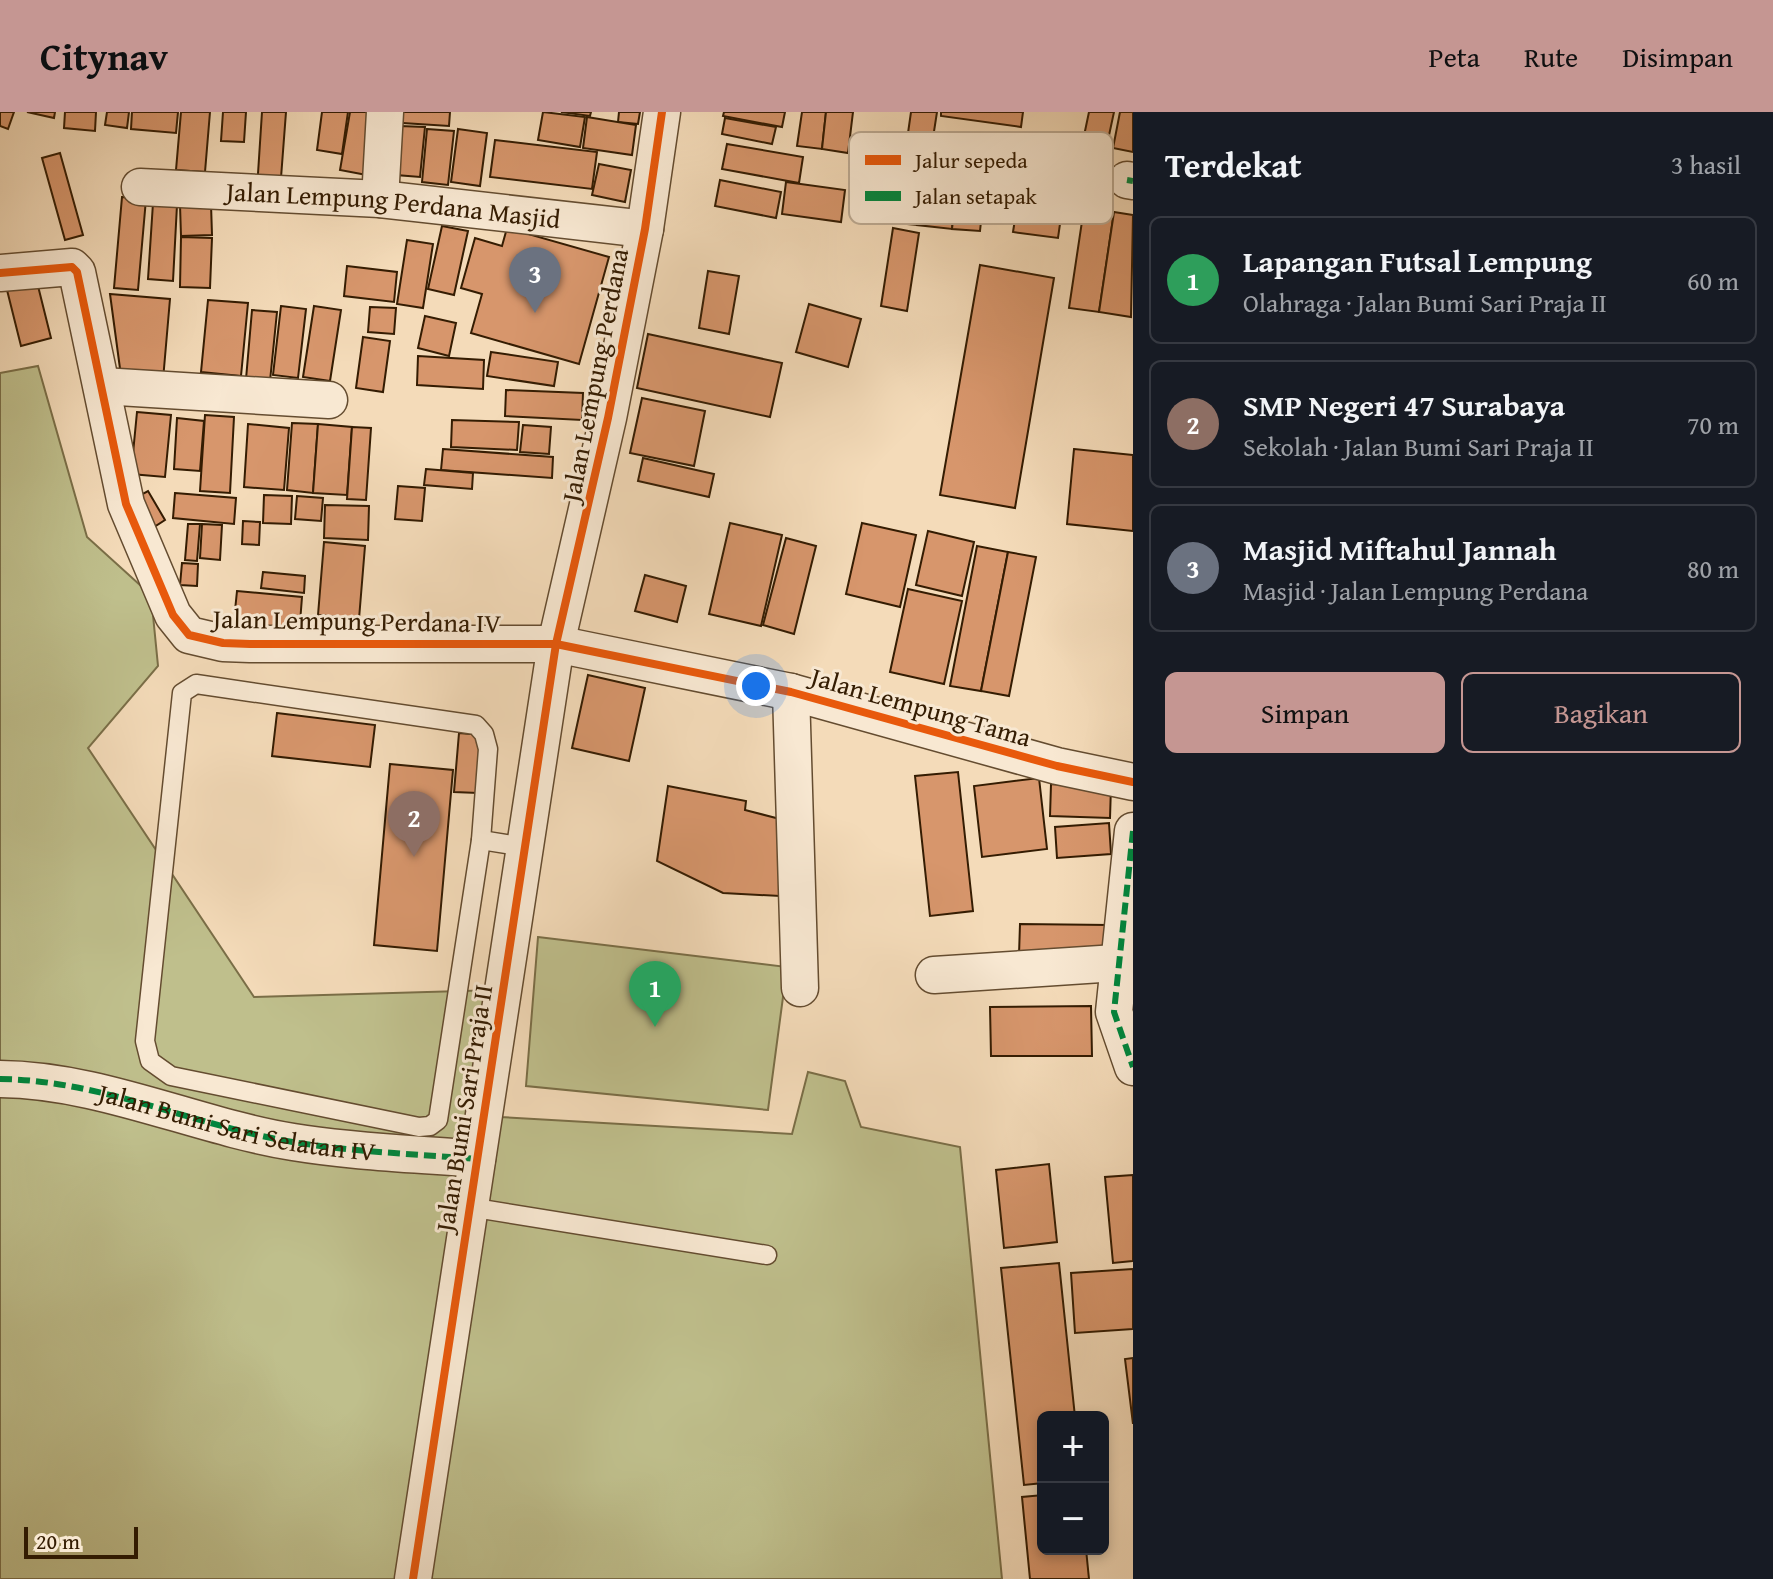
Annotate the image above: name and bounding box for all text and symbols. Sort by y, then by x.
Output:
text: Citynav [40,28,168,84]
text: Peta [1429,36,1480,77]
text: Rute [1524,36,1578,77]
text: Disimpan [1622,36,1733,77]
legend [849,132,1113,224]
text: Terdekat [1165,140,1302,189]
text: Jalur sepeda [912,144,1028,176]
text: 3 hasil [1671,145,1741,184]
street label: Jalan Lempung Perdana Masjid [222,171,563,238]
text: Jalan setapak [912,180,1038,212]
text: Lapangan Futsal Lempung [1243,239,1592,283]
street label: Jalan Lempung Perdana [550,244,638,508]
pin: 3 [509,247,561,313]
text: 1 [1186,261,1200,300]
text: 60 m [1687,261,1739,300]
text: Olahraga · Jalan Bumi Sari Praja II [1243,283,1607,322]
text: SMP Negeri 47 Surabaya [1243,383,1565,427]
text: 2 [1186,405,1200,444]
text: 70 m [1687,405,1739,444]
text: Sekolah · Jalan Bumi Sari Praja II [1243,427,1594,466]
text: Masjid Miftahul Jannah [1243,527,1557,571]
text: 3 [1186,549,1200,588]
text: 80 m [1687,549,1739,588]
text: Masjid · Jalan Lempung Perdana [1243,571,1588,610]
street label: Jalan Lempung Perdana IV [210,598,501,643]
street label: Jalan Lempung Tama [804,656,1036,757]
your location [736,666,776,706]
button: Simpan [1165,672,1445,753]
button: Bagikan [1461,672,1741,753]
pin: 2 [388,791,440,857]
pin: 1 [629,961,681,1027]
street label: Jalan Bumi Sari Praja II [424,981,502,1237]
street label: Jalan Bumi Sari Selatan IV [92,1072,378,1171]
map controls [1037,1411,1109,1555]
button: + [1037,1411,1109,1483]
button: − [1037,1483,1109,1555]
scale bar [24,1523,138,1559]
text: 20 m [36,1525,80,1557]

